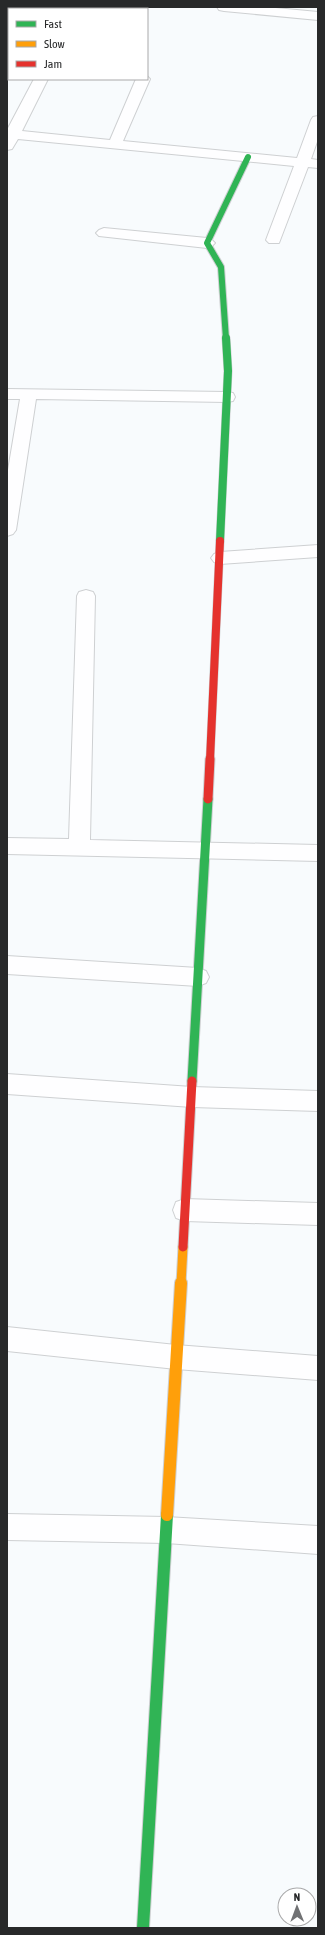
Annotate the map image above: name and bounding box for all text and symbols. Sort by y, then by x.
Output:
legend [8,8,148,80]
text: Fast [44,17,62,31]
text: Slow [44,37,65,51]
text: Jam [44,57,62,71]
north arrow [277,1887,317,1927]
text: N [293,1891,300,1903]

